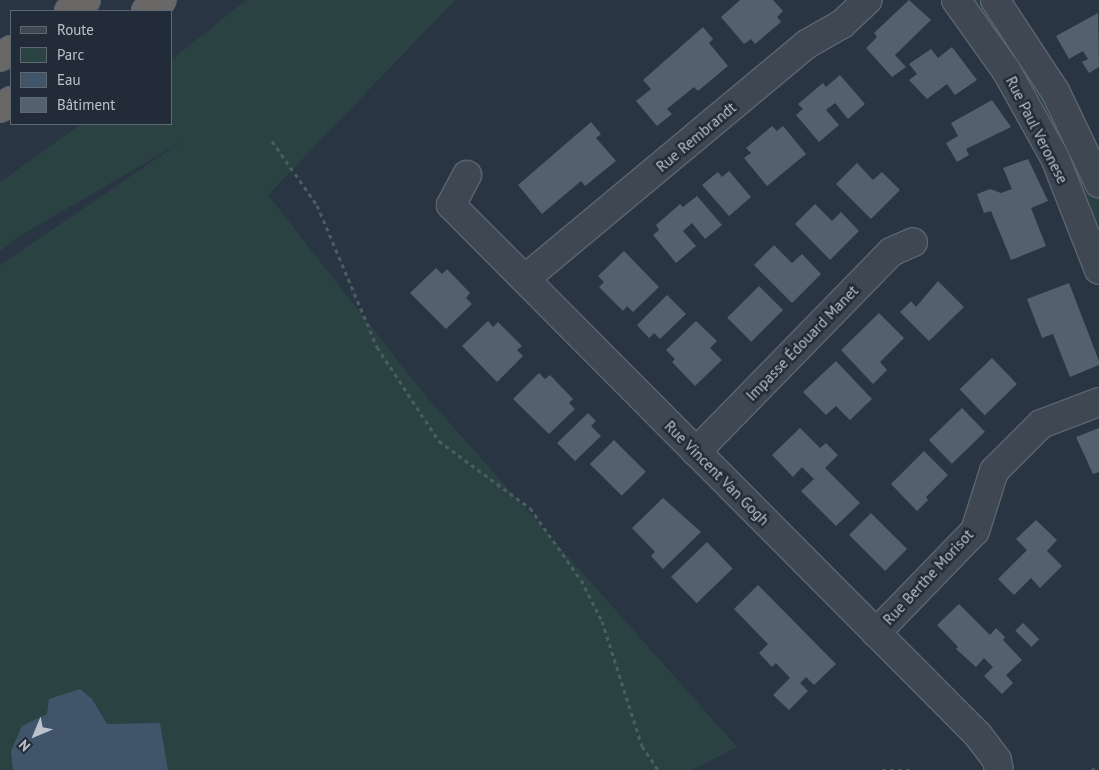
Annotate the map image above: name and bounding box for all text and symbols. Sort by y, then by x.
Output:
legend [10,10,172,125]
text: Route [57,20,94,39]
text: Parc [57,45,84,64]
text: Eau [57,70,81,89]
street label: Rue Paul Veronese [1002,73,1072,187]
text: Bâtiment [57,95,115,114]
street label: Rue Rembrandt [652,98,740,176]
street label: Impasse Édouard Manet [742,282,862,404]
street label: Rue Vincent Van Gogh [661,417,773,529]
street label: Rue Berthe Morisot [879,526,977,628]
north arrow [10,710,60,760]
text: N [15,736,34,755]

